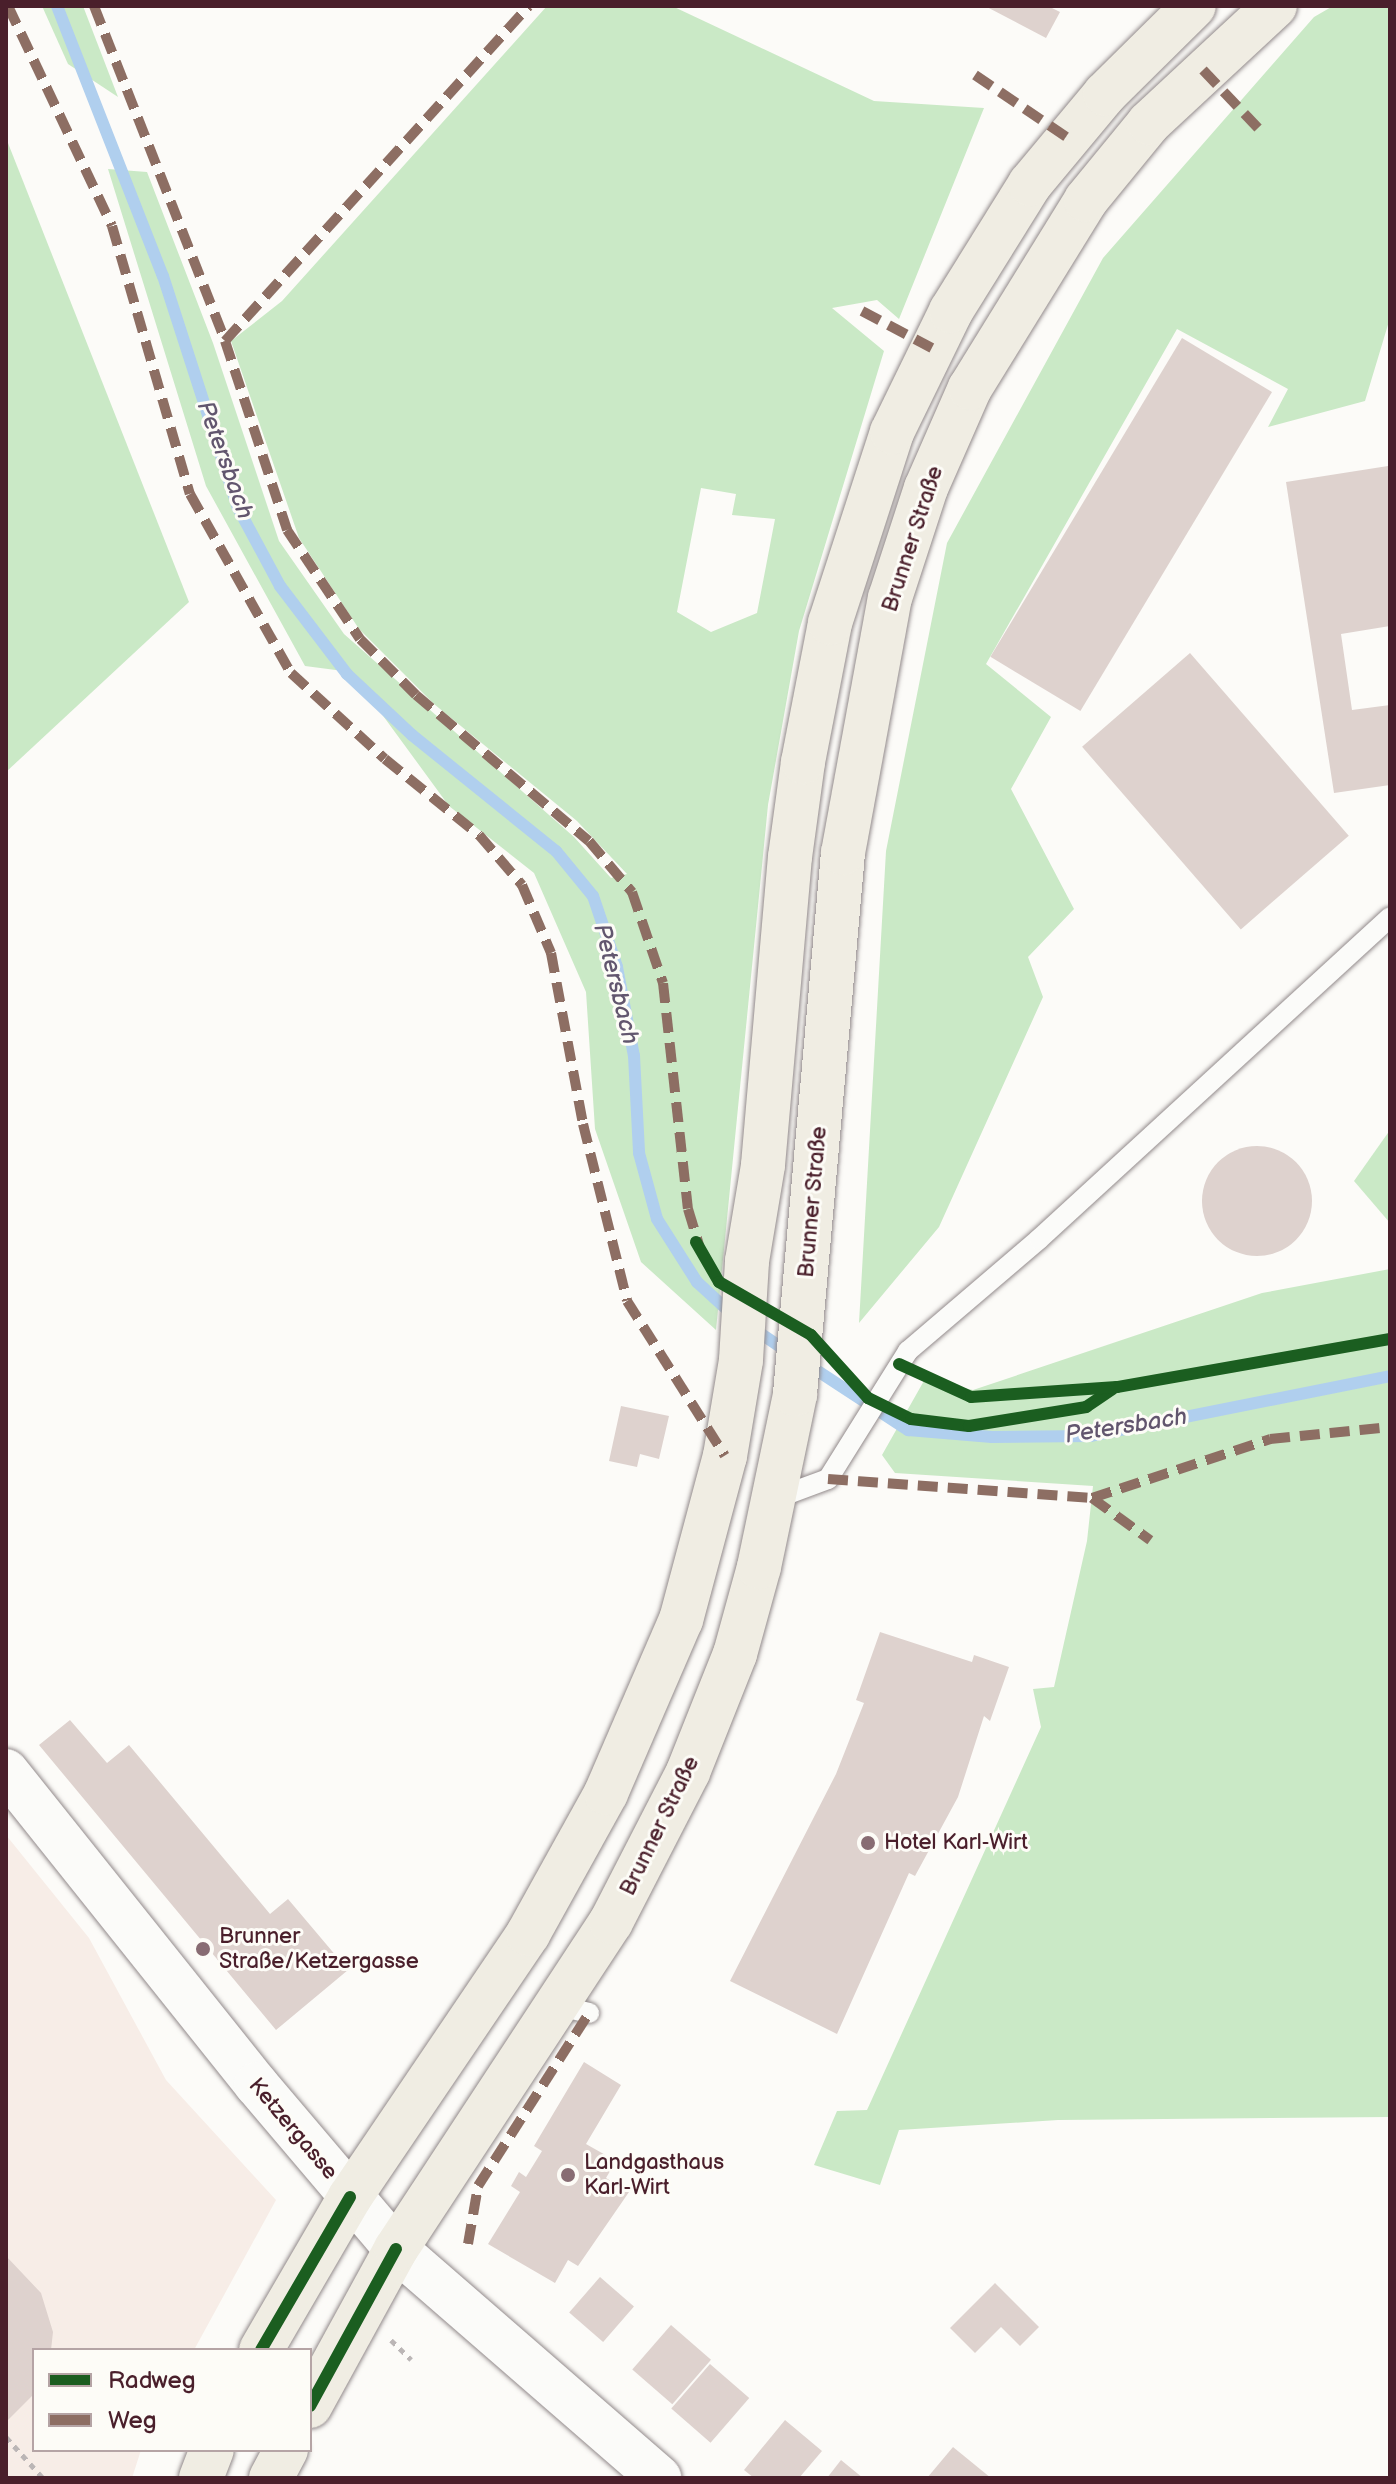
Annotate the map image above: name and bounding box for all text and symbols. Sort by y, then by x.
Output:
water label: Petersbach [190,397,260,523]
street label: Brunner Straße [877,462,949,616]
water label: Petersbach [587,921,645,1047]
street label: Brunner Straße [793,1125,833,1279]
water label: Petersbach [1063,1402,1189,1450]
street label: Brunner Straße [615,1752,705,1900]
place label: Hotel Karl-Wirt [884,1830,1028,1856]
marker: Hotel Karl-Wirt [859,1834,877,1852]
place label: Brunner Straße/Ketzergasse [219,1923,419,1974]
marker: Brunner Straße/Ketzergasse [194,1940,212,1958]
street label: Ketzergasse [243,2073,343,2185]
place label: Landgasthaus Karl-Wirt [584,2149,724,2200]
marker: Landgasthaus Karl-Wirt [559,2166,577,2184]
legend [32,2348,312,2452]
text: Radweg [108,2366,195,2395]
text: Weg [108,2406,157,2435]

